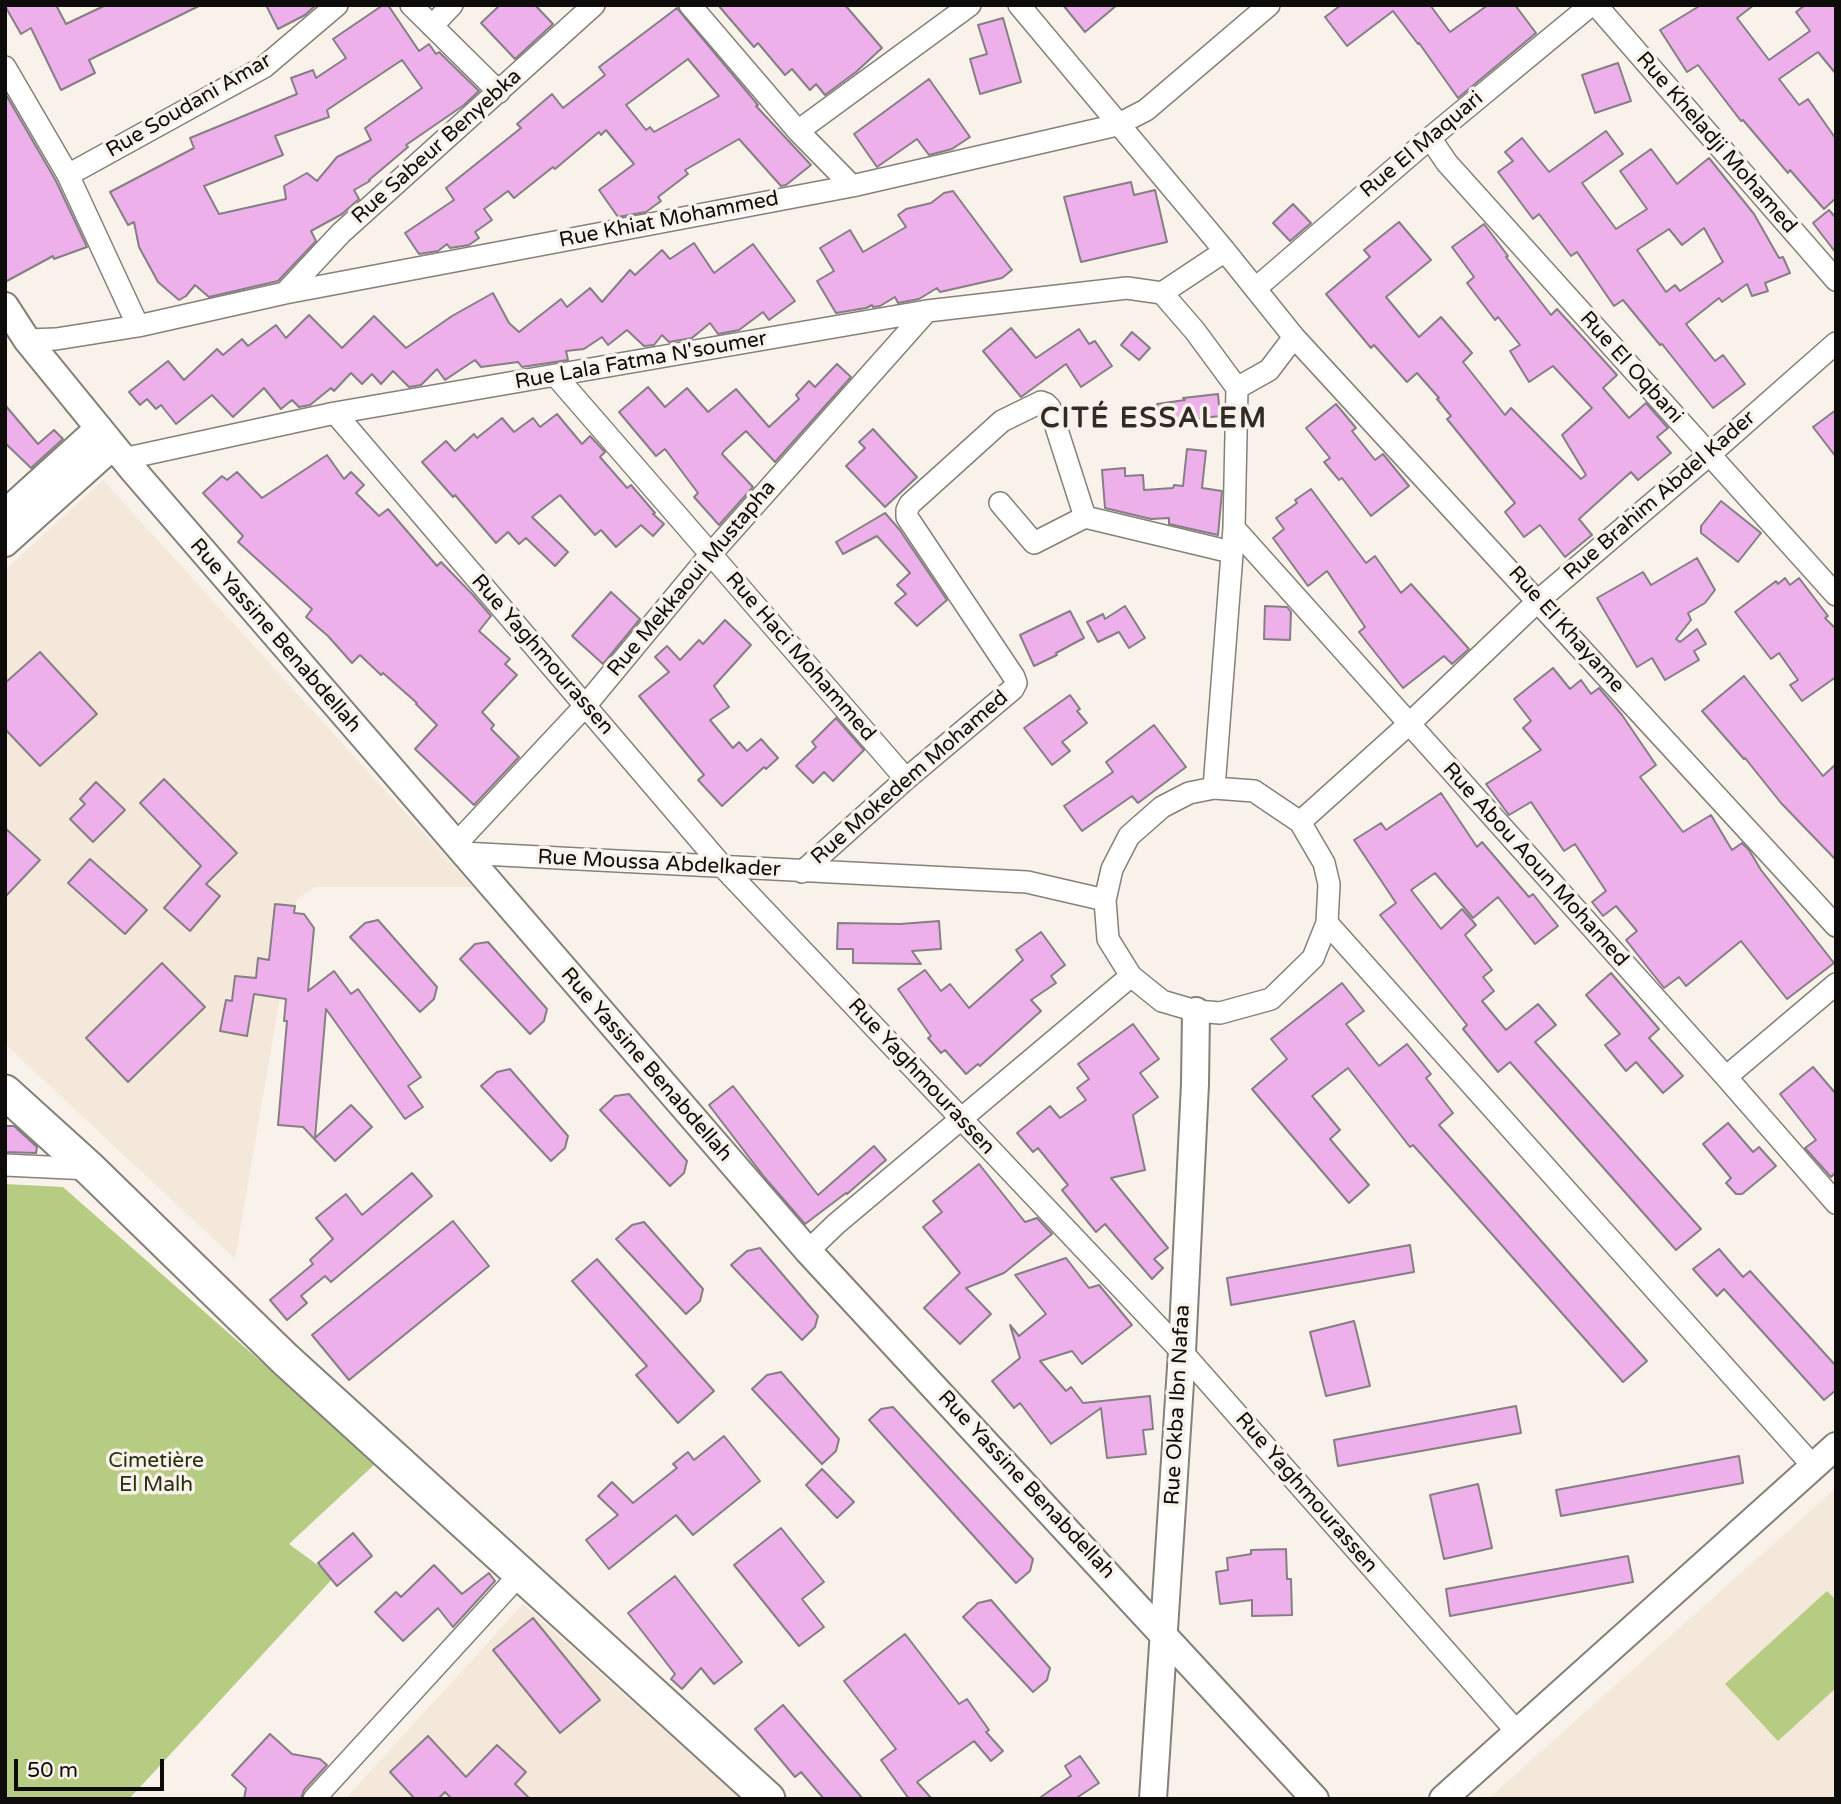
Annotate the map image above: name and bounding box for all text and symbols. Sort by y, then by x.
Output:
street label: Rue Kheladji Mohamed [1630,47,1802,239]
street label: Rue Soudani Amar [102,48,276,164]
street label: Rue Sabeur Benyebka [347,64,527,230]
street label: Rue El Maquari [1356,86,1488,204]
street label: Rue Khiat Mohammed [557,186,781,254]
street label: Rue El Oqbani [1574,307,1688,429]
street label: Rue Lala Fatma N'soumer [513,326,769,396]
district label: CITÉ ESSALEM [1042,403,1266,437]
street label: Rue Brahim Abdel Kader [1559,406,1761,586]
street label: Rue Mekkaoui Mustapha [603,476,781,682]
street label: Rue Yassine Benabdellah [184,534,366,738]
street label: Rue El Khayame [1503,561,1629,699]
street label: Rue Haci Mohammed [720,567,880,747]
street label: Rue Yaghmourassen [466,570,618,740]
street label: Rue Mokedem Mohamed [806,686,1014,870]
street label: Rue Abou Aoun Mohamed [1437,758,1633,972]
street label: Rue Moussa Abdelkader [537,845,781,883]
street label: Rue Yassine Benabdellah [555,963,737,1167]
street label: Rue Yaghmourassen [842,994,1000,1160]
street label: Rue Okba Ibn Nafaa [1160,1304,1196,1506]
street label: Rue Yassine Benabdellah [932,1386,1120,1584]
street label: Rue Yaghmourassen [1230,1408,1382,1578]
park label: Cimetière El Malh [108,1448,204,1498]
scale bar [18,1744,168,1788]
text: 50 m [27,1758,78,1783]

